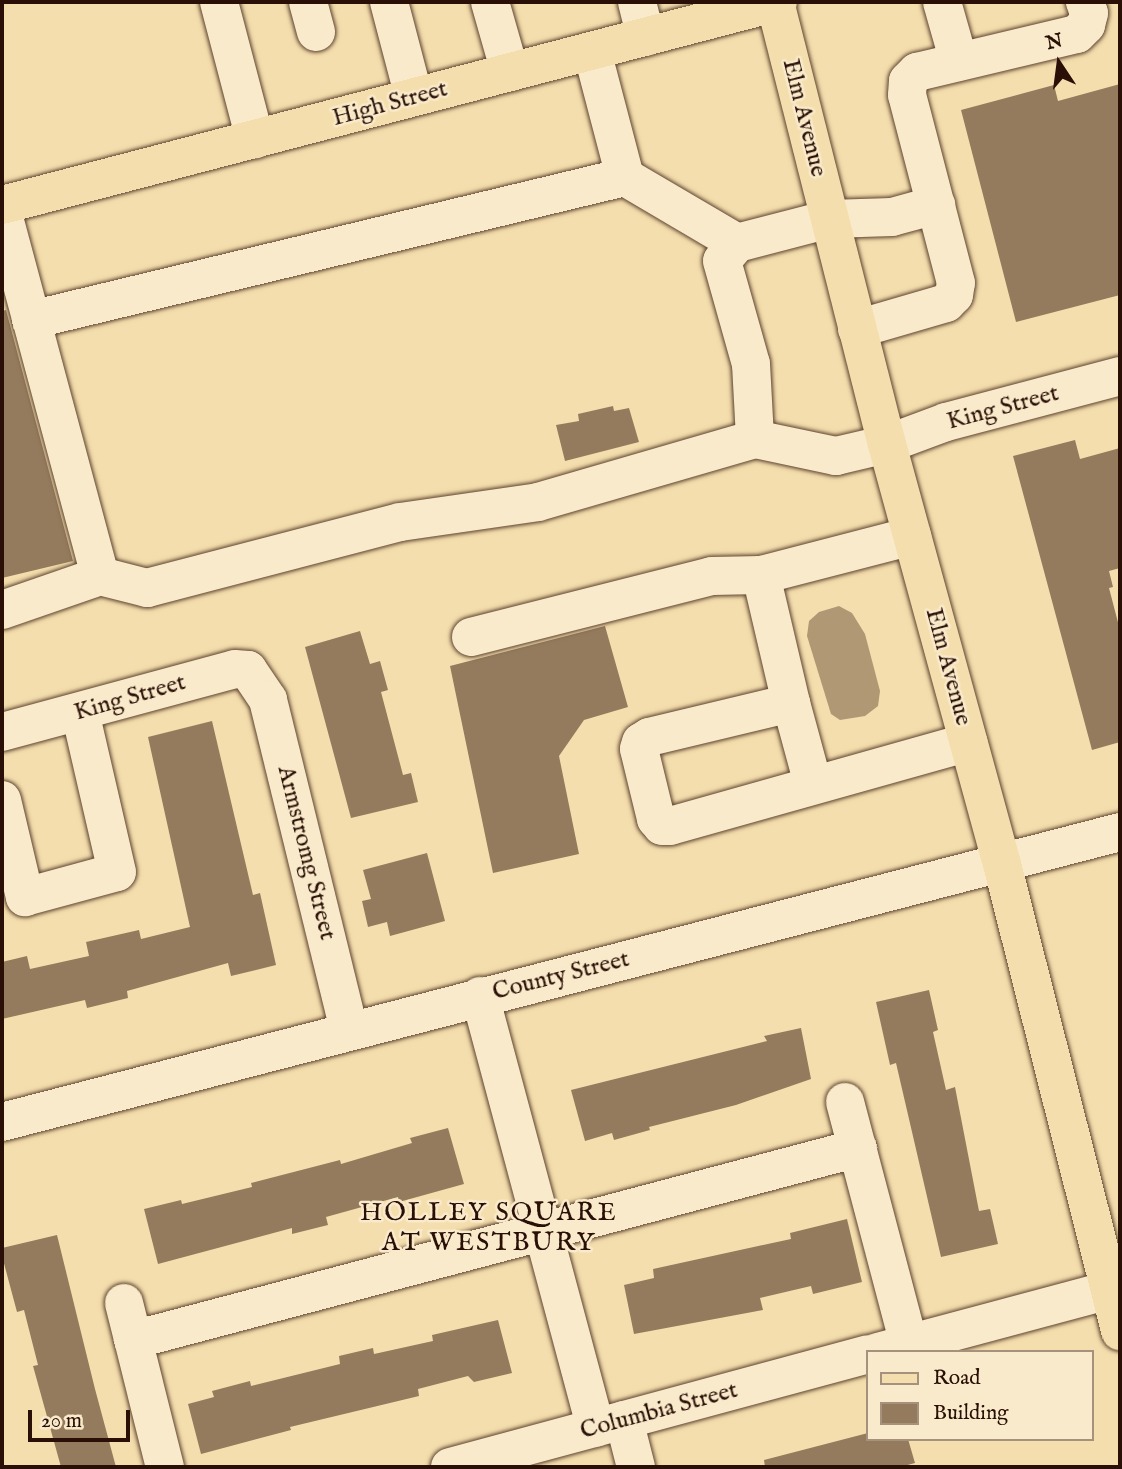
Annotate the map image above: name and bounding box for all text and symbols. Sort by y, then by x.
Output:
north arrow [1024,28,1094,98]
text: N [1044,29,1065,56]
street label: Elm Avenue [775,56,833,180]
street label: High Street [329,75,451,133]
street label: King Street [944,379,1062,437]
street label: Elm Avenue [919,605,977,729]
street label: King Street [71,668,189,728]
street label: Armstromg Street [270,763,342,943]
street label: County Street [490,945,632,1007]
district label: HOLLEY SQUARE AT WESTBURY [362,1197,616,1258]
legend [866,1350,1094,1441]
text: Road [933,1365,980,1392]
street label: Columbia Street [577,1376,741,1446]
scale bar [32,1396,133,1440]
text: Building [933,1400,1008,1427]
text: 20 m [41,1408,82,1435]

